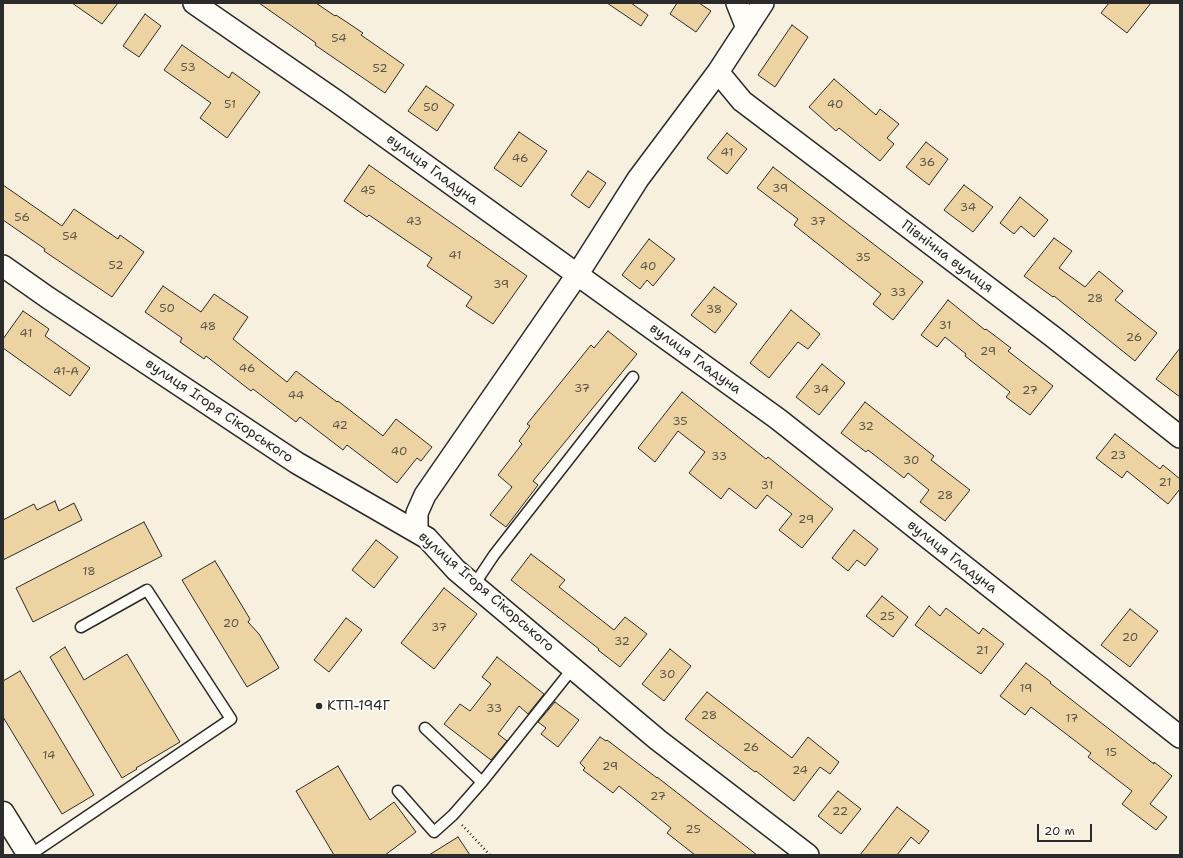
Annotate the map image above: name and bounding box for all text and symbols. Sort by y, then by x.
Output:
house number: 54 [331,32,347,46]
house number: 53 [180,61,196,75]
house number: 52 [372,62,388,76]
house number: 51 [224,98,236,112]
house number: 40 [827,98,843,112]
house number: 50 [423,101,439,115]
street label: вулиця Гладуна [383,131,481,209]
house number: 41 [721,146,733,160]
house number: 46 [512,152,528,166]
house number: 36 [919,156,935,170]
house number: 39 [772,182,788,196]
house number: 45 [360,184,376,198]
house number: 34 [960,201,976,215]
house number: 56 [14,211,30,225]
house number: 43 [406,215,422,229]
house number: 37 [810,215,826,229]
street label: Північна вулиця [898,217,996,297]
house number: 54 [62,230,78,244]
house number: 41 [449,249,461,263]
house number: 35 [855,251,871,265]
house number: 52 [108,259,124,273]
house number: 40 [640,260,656,274]
house number: 39 [493,278,509,292]
house number: 33 [890,286,906,300]
house number: 28 [1087,292,1103,306]
house number: 50 [159,302,175,316]
house number: 38 [706,303,722,317]
house number: 31 [939,319,951,333]
house number: 48 [200,320,216,334]
street label: вулиця Гладуна [646,320,744,398]
house number: 41 [20,327,32,341]
house number: 26 [1126,331,1142,345]
house number: 29 [980,345,996,359]
street label: вулиця Ігоря Сікорського [142,355,296,467]
house number: 46 [239,362,255,376]
house number: 41-А [53,365,79,379]
house number: 37 [574,382,590,396]
house number: 34 [813,383,829,397]
house number: 27 [1022,384,1038,398]
house number: 44 [288,389,304,403]
house number: 35 [672,415,688,429]
house number: 42 [332,419,348,433]
house number: 32 [858,420,874,434]
house number: 40 [391,445,407,459]
house number: 23 [1110,449,1126,463]
house number: 33 [711,450,727,464]
house number: 30 [903,454,919,468]
house number: 21 [1159,476,1171,490]
house number: 31 [761,479,773,493]
house number: 28 [937,489,953,503]
house number: 29 [798,513,814,527]
street label: вулиця Гладуна [904,517,1000,597]
street label: вулиця Ігоря Сікорського [415,528,557,656]
house number: 18 [82,565,96,579]
house number: 25 [879,610,895,624]
house number: 20 [223,617,239,631]
house number: 37 [431,621,447,635]
house number: 20 [1122,631,1138,645]
house number: 32 [614,635,630,649]
house number: 21 [976,644,988,658]
house number: 30 [659,668,675,682]
house number: 19 [1020,682,1032,696]
place label: КТП-194Г [327,698,390,714]
marker: КТП-194Г [314,701,324,711]
house number: 33 [486,702,502,716]
house number: 28 [701,709,717,723]
house number: 17 [1066,712,1078,726]
house number: 26 [743,741,759,755]
house number: 15 [1105,746,1117,760]
house number: 14 [43,749,55,763]
house number: 29 [602,760,618,774]
house number: 24 [792,764,808,778]
house number: 27 [650,790,666,804]
house number: 22 [832,805,848,819]
scale bar [1039,816,1094,842]
house number: 25 [685,823,701,837]
text: 20 m [1044,823,1075,839]

